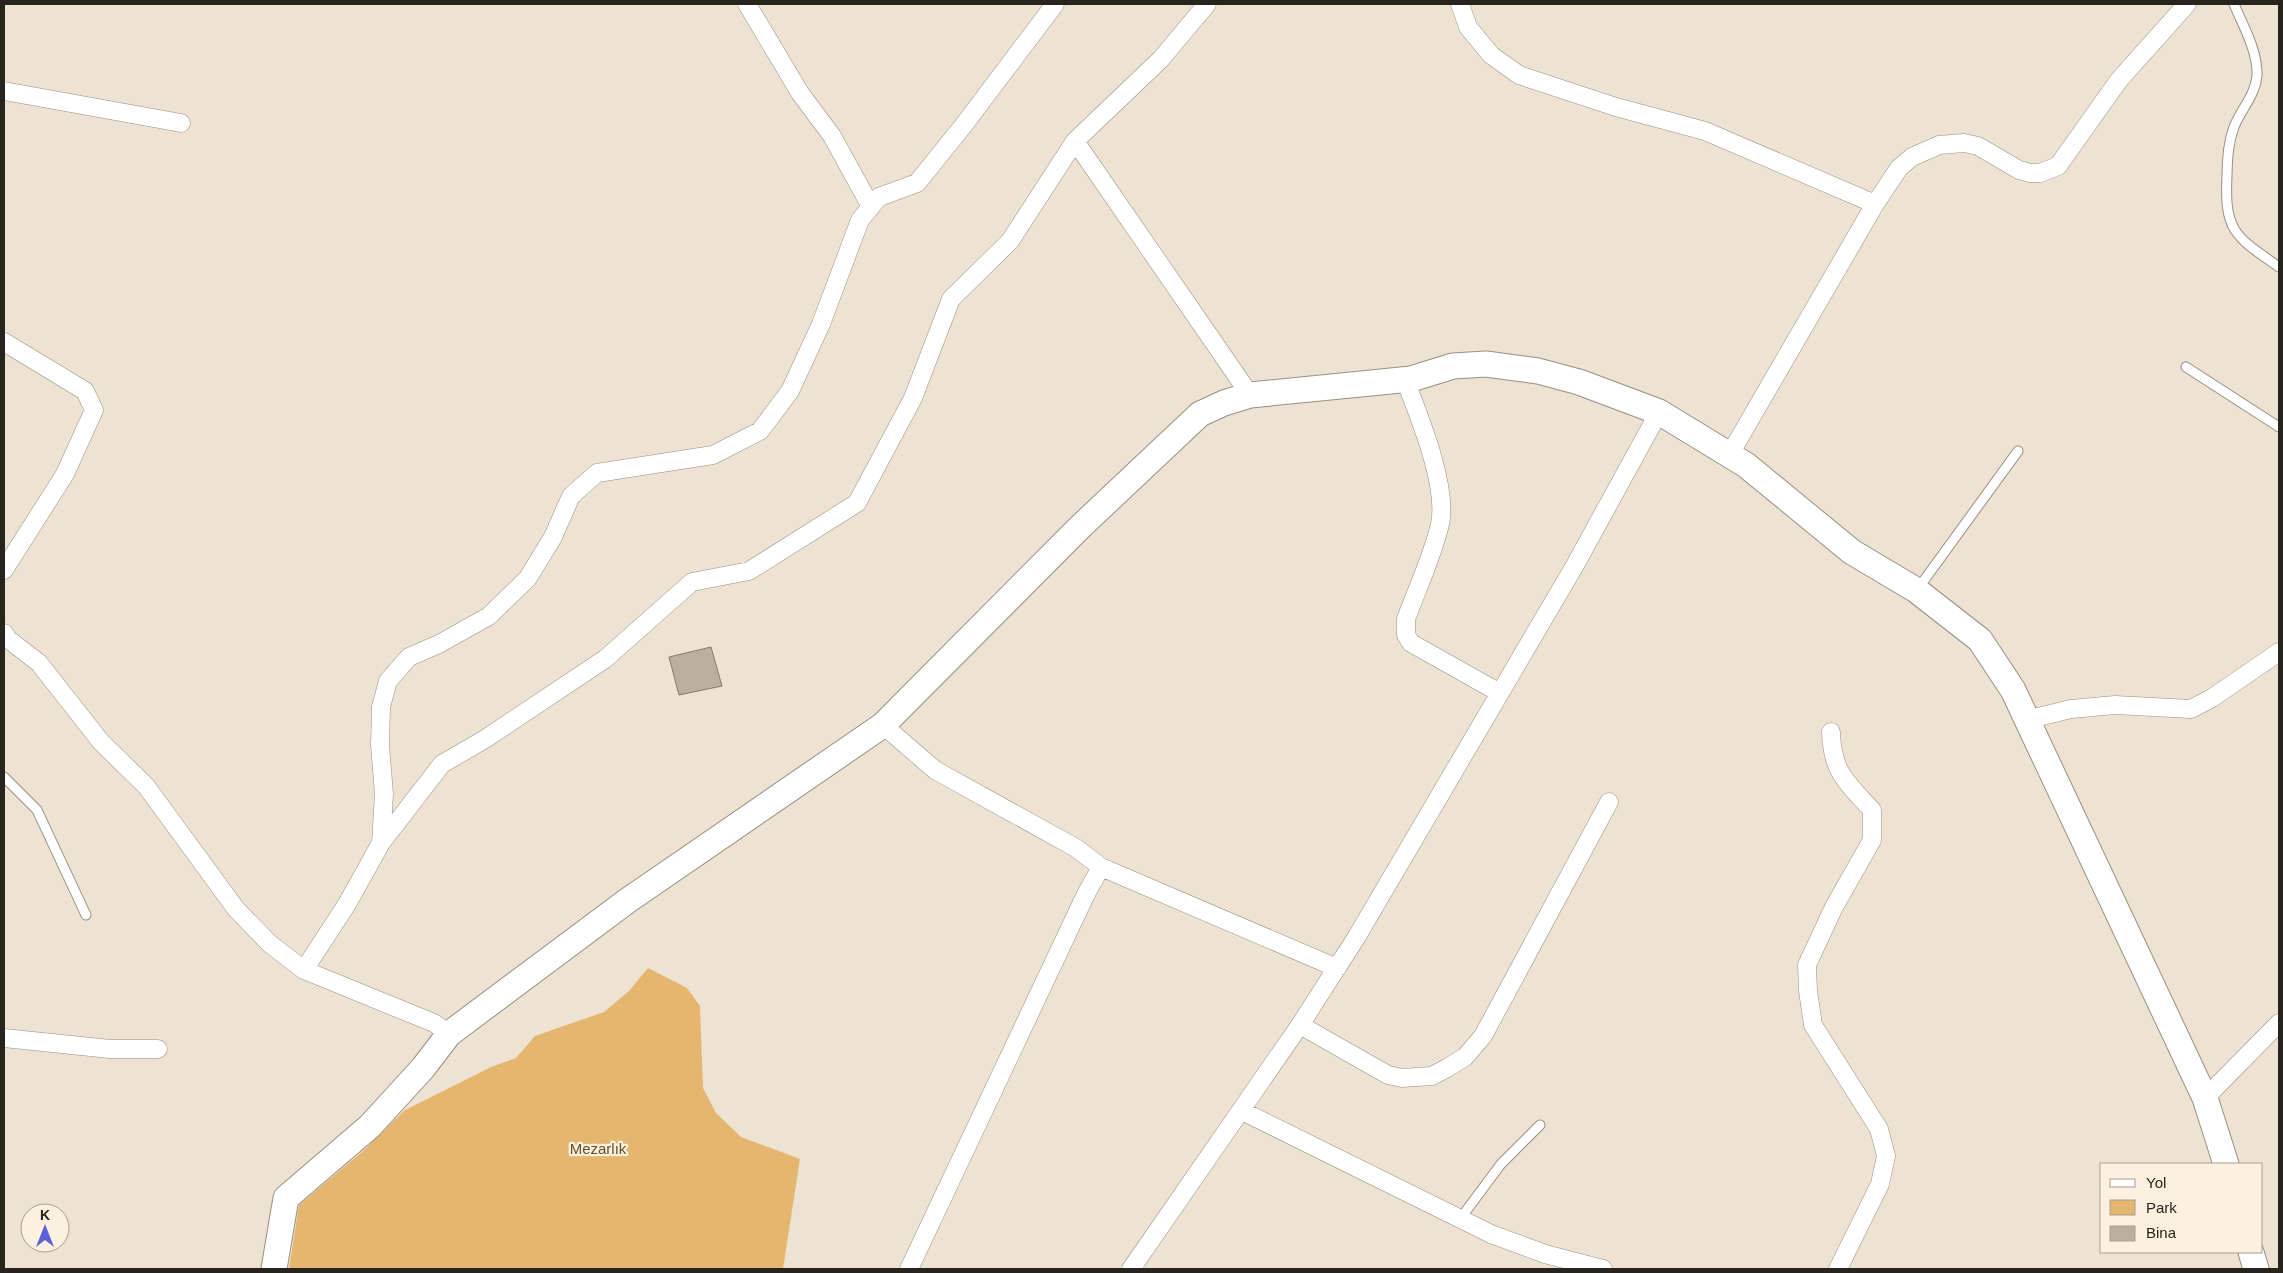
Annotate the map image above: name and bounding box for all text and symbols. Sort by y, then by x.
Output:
park label: Mezarlık [570,1140,627,1157]
legend [2100,1163,2263,1253]
text: Yol [2146,1174,2166,1191]
text: Park [2146,1199,2177,1216]
north arrow [20,1203,70,1253]
text: K [40,1207,50,1223]
text: Bina [2146,1224,2177,1241]

